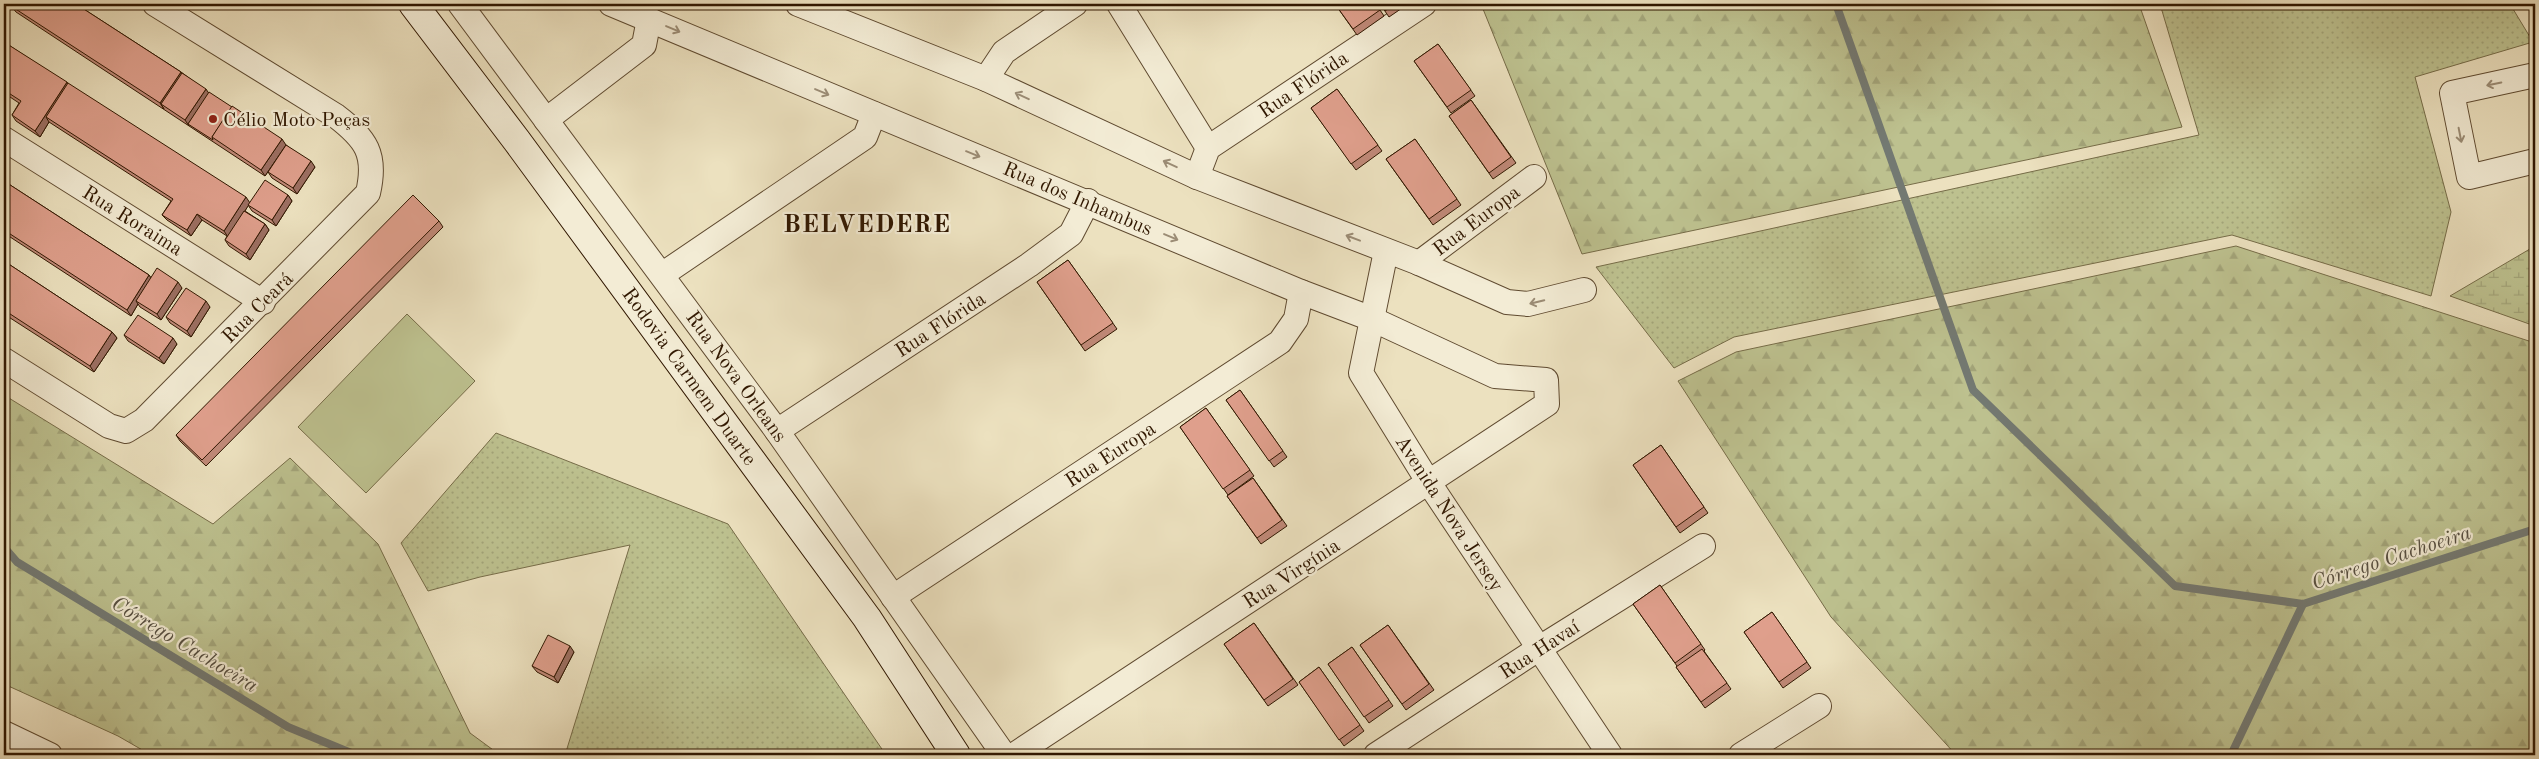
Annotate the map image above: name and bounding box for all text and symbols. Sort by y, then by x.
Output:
one-way arrow [665,24,680,34]
street label: Rua Flórida [1256,48,1353,123]
one-way arrow [2486,80,2502,89]
one-way arrow [814,88,829,98]
one-way arrow [1015,90,1030,100]
place label: Célio Moto Peças [223,111,370,131]
marker: Célio Moto Peças [207,113,219,125]
one-way arrow [2456,127,2466,143]
one-way arrow [964,150,980,159]
street label: Rua dos Inhambus [1000,159,1155,240]
one-way arrow [1162,159,1177,169]
street label: Rua Europa [1430,182,1525,261]
street label: Rua Roraima [78,183,186,260]
district label: BELVEDERE [783,213,951,238]
one-way arrow [1163,232,1178,242]
one-way arrow [1345,233,1361,242]
street label: Rua Ceará [219,269,298,348]
street label: Rodovia Carmem Duarte [617,285,759,470]
street label: Rua Flórida [892,289,990,362]
one-way arrow [1529,298,1545,307]
street label: Rua Nova Orleans [681,308,789,446]
street label: Rua Europa [1062,419,1160,492]
street label: Avenida Nova Jersey [1390,433,1506,596]
water label: Córrego Cachoeira [2309,523,2474,594]
street label: Rua Virgínia [1240,536,1344,613]
water label: Córrego Cachoeira [107,593,261,697]
street label: Rua Havaí [1497,617,1584,684]

